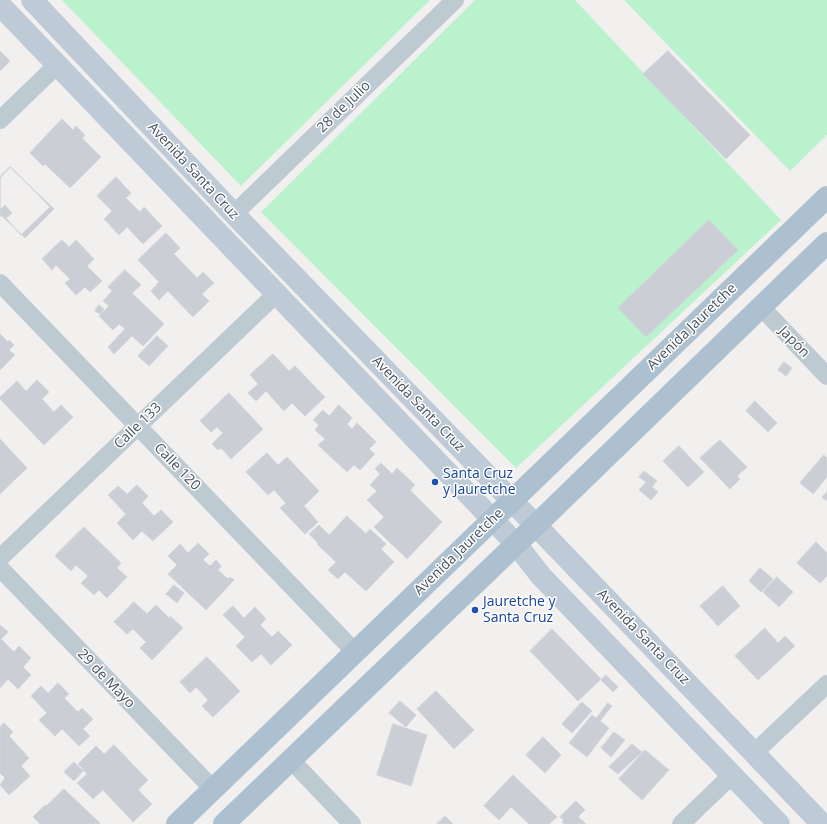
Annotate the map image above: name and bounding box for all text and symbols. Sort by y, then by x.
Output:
street label: 28 de Julio [314,77,374,137]
street label: Avenida Santa Cruz [144,119,242,223]
street label: Avenida Jauretche [644,280,740,374]
street label: Japón [775,323,813,361]
street label: Avenida Santa Cruz [368,353,468,455]
street label: Calle 133 [111,399,165,453]
street label: Calle 120 [150,440,204,494]
place label: Santa Cruz y Jauretche [443,466,516,498]
marker: Santa Cruz y Jauretche [430,477,440,487]
street label: Avenida Jauretche [411,505,507,599]
street label: Avenida Santa Cruz [593,586,693,688]
place label: Jauretche y Santa Cruz [483,594,556,626]
marker: Jauretche y Santa Cruz [470,605,480,615]
street label: 29 de Mayo [74,646,138,712]

